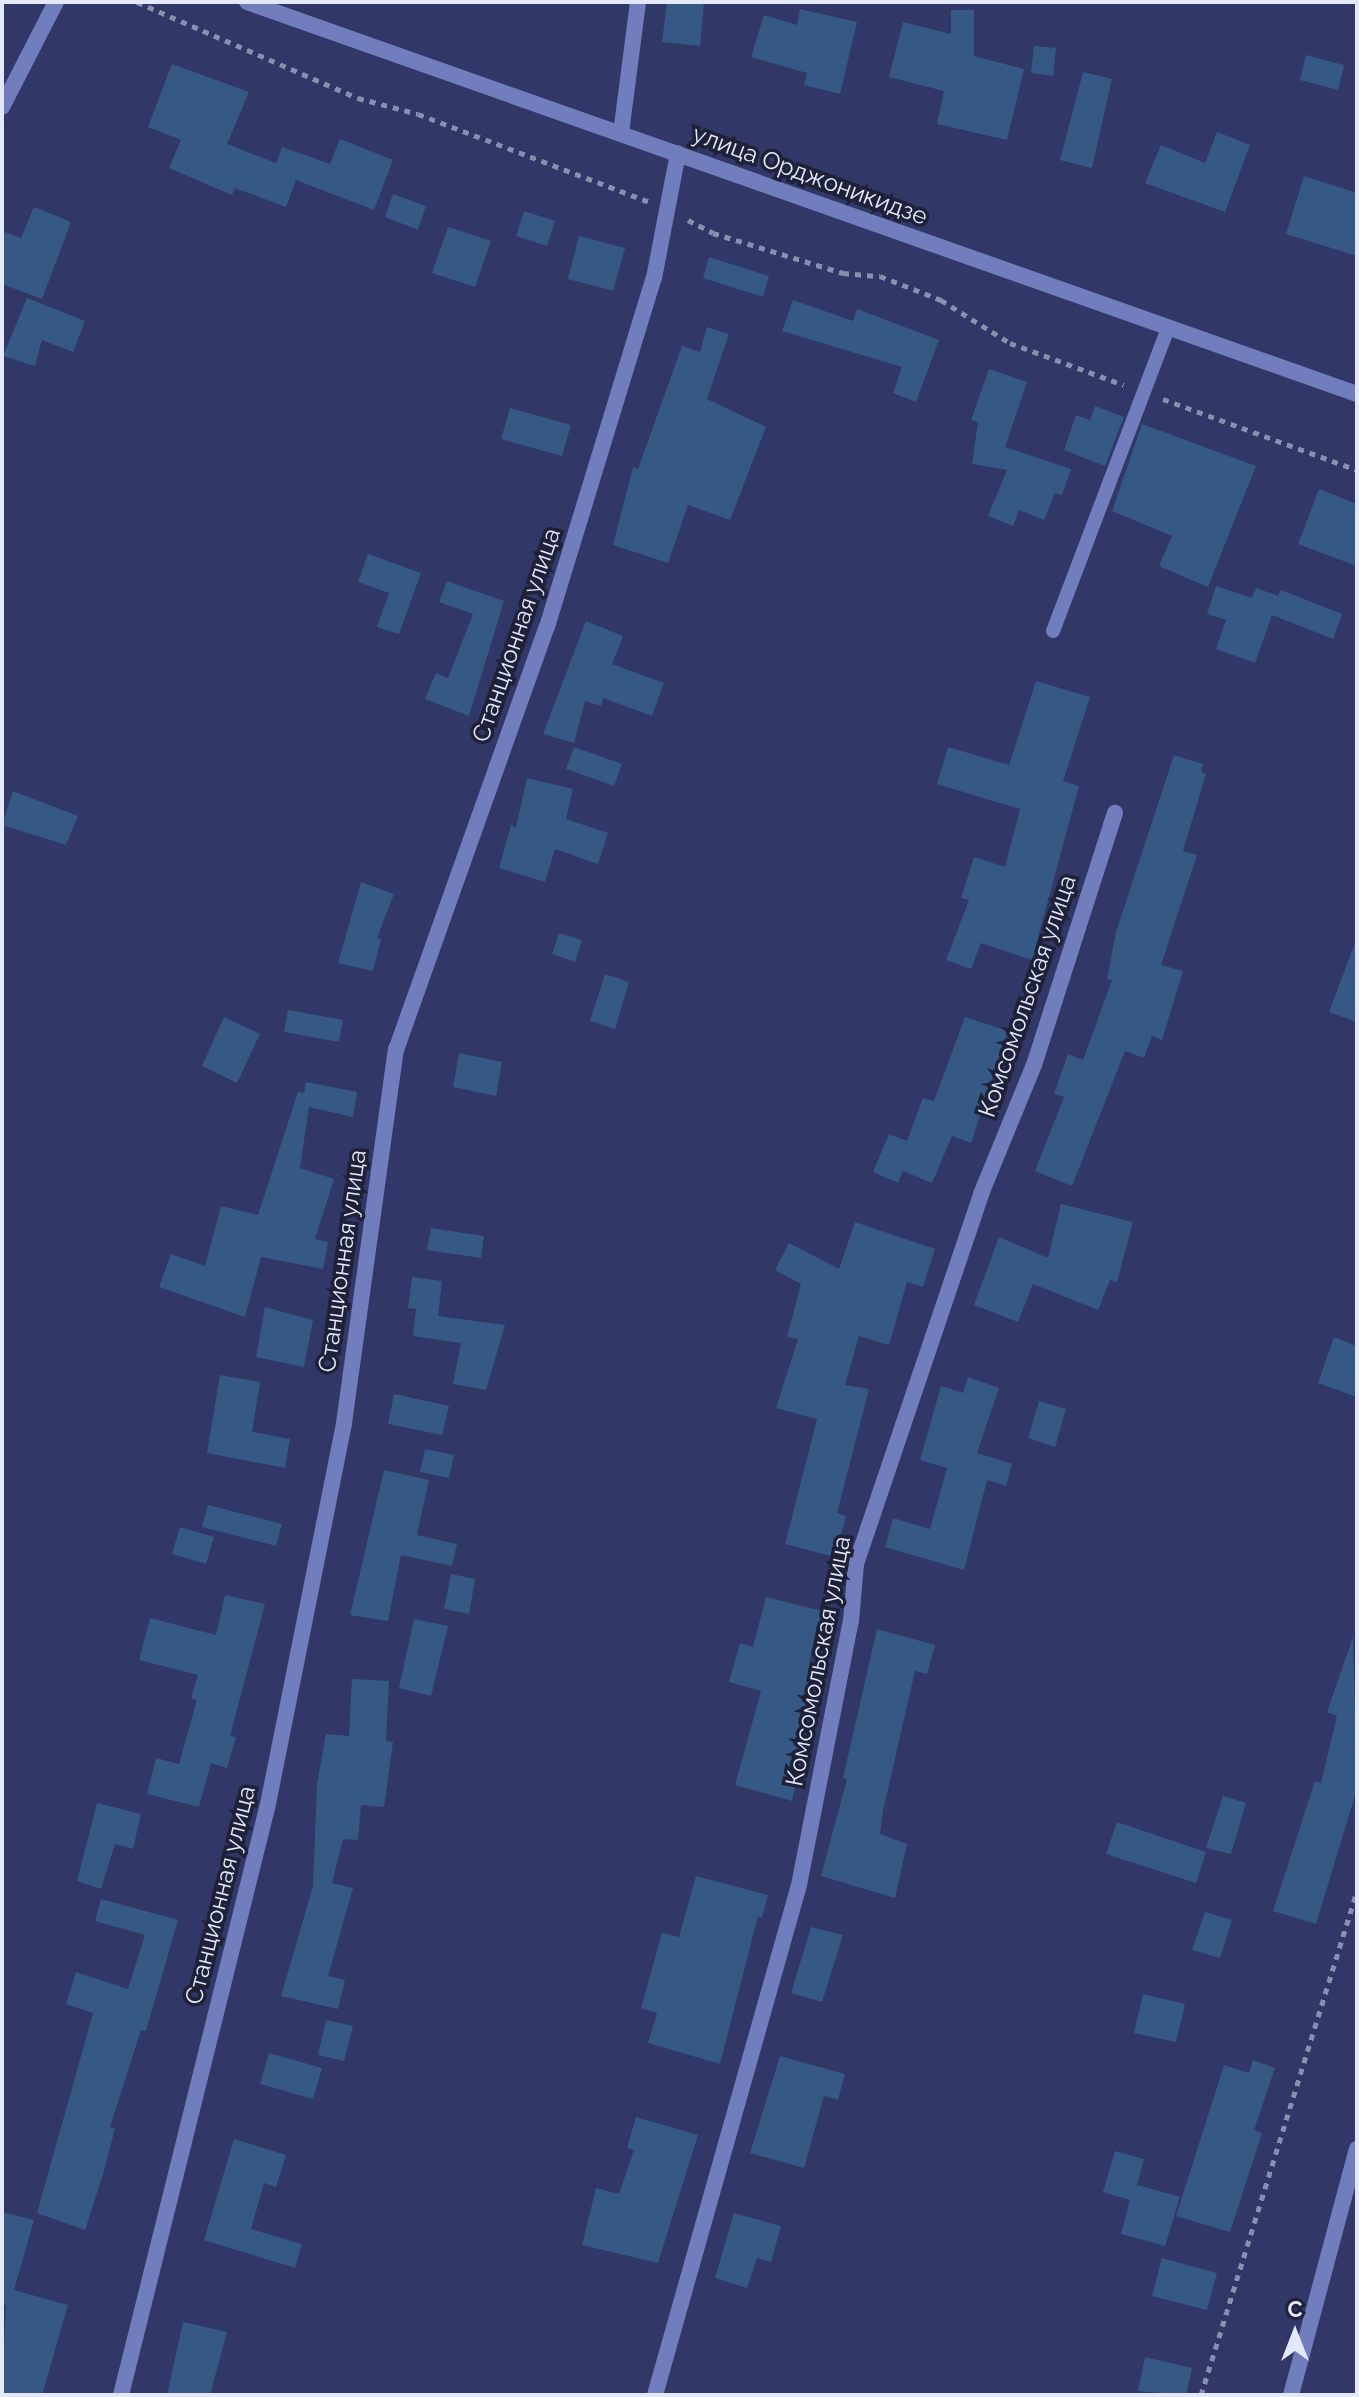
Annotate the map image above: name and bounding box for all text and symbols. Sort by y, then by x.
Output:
street label: улица Орджоникидзе [689,119,931,231]
street label: Станционная улица [466,524,566,746]
street label: Комсомольская улица [972,871,1082,1121]
street label: Станционная улица [312,1148,372,1374]
street label: Комсомольская улица [780,1533,856,1789]
street label: Станционная улица [179,1782,261,2008]
north arrow [1255,2293,1335,2373]
text: С [1287,2296,1303,2322]

